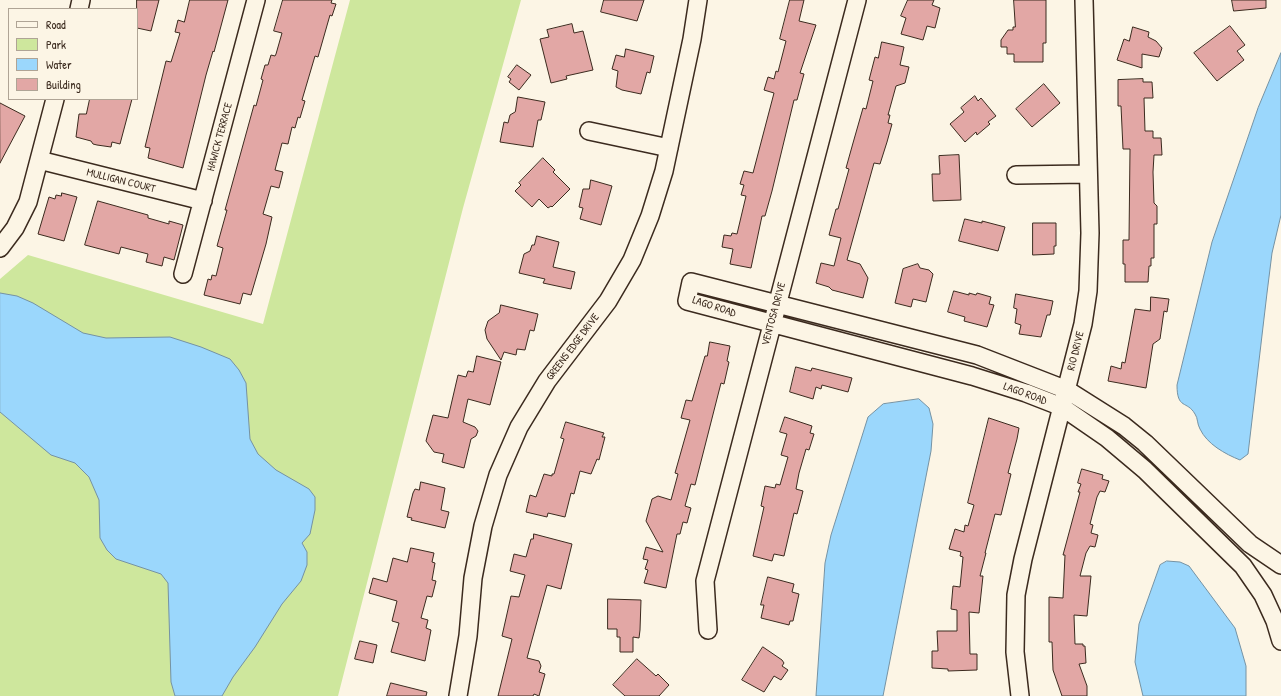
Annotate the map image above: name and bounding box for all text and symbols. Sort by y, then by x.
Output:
legend [8,8,138,100]
text: Road [46,16,66,33]
text: Park [46,36,66,53]
text: Water [46,56,72,73]
text: Building [46,76,81,93]
street label: HAWICK TERRACE [205,101,235,173]
street label: MULLIGAN COURT [85,166,157,196]
street label: VENTOSA DRIVE [759,281,789,347]
street label: LAGO ROAD [691,294,737,320]
street label: GREENS EDGE DRIVE [544,311,602,383]
street label: RIO DRIVE [1065,330,1087,372]
street label: LAGO ROAD [1002,380,1048,408]

